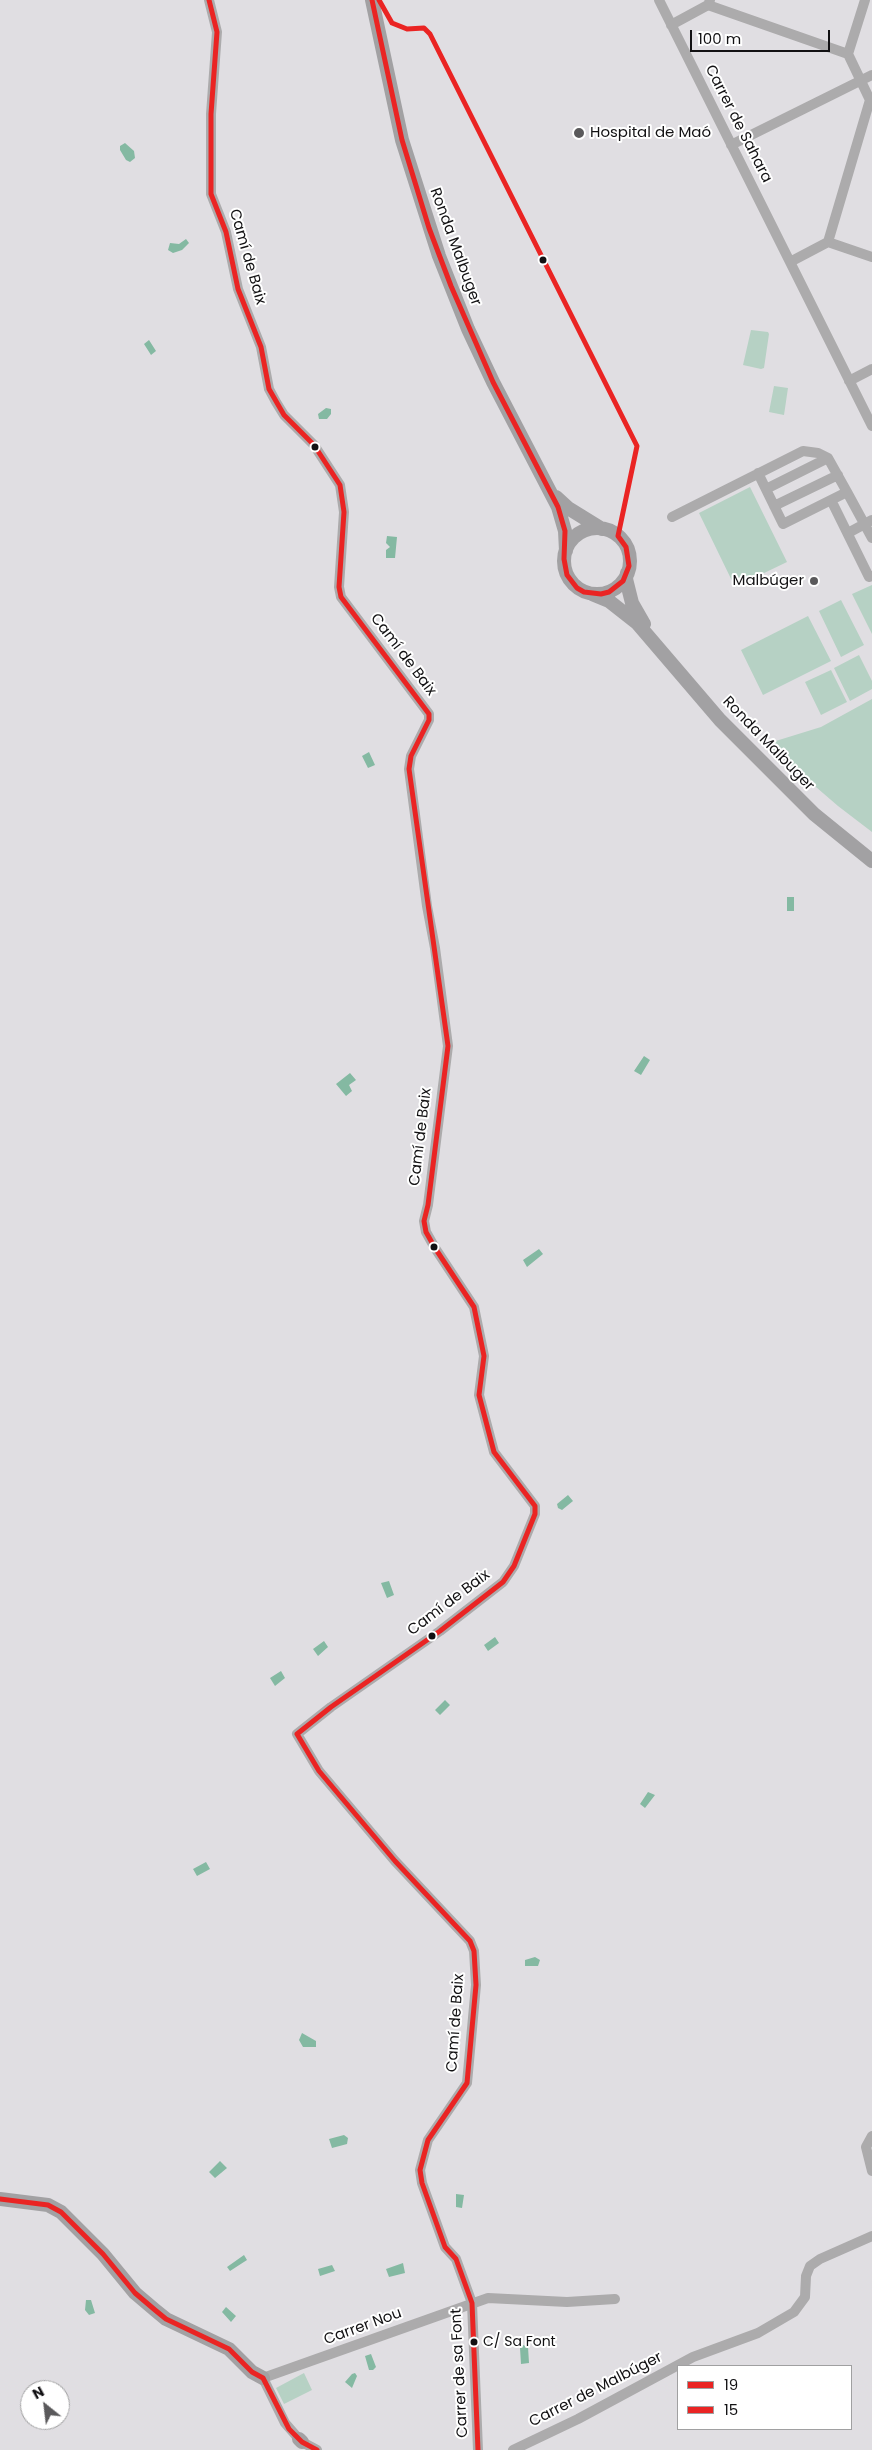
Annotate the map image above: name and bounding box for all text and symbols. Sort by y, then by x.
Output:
scale bar [692,20,832,52]
text: 100 m [698,28,741,49]
street label: Carrer de Sahara [701,62,775,186]
place label: Hospital de Maó [590,124,711,142]
marker: Hospital de Maó [572,126,586,140]
street label: Ronda Malbuger [425,186,485,308]
street label: Camí de Baix [225,207,269,307]
unlabelled marker [538,255,548,265]
unlabelled marker [310,442,320,452]
place label: Malbúger [732,572,804,590]
marker: Malbúger [808,575,820,587]
street label: Camí de Baix [366,610,440,700]
street label: Ronda Malbuger [718,693,818,795]
street label: Camí de Baix [406,1087,436,1187]
unlabelled marker [429,1242,439,1252]
street label: Camí de Baix [404,1566,494,1640]
unlabelled marker [427,1631,437,1641]
street label: Camí de Baix [444,1973,468,2073]
street label: Carrer Nou [322,2305,404,2349]
street label: Carrer de sa Font [448,2308,472,2438]
place label: C/ Sa Font [483,2334,556,2350]
marker: C/ Sa Font [469,2337,479,2347]
street label: Carrer de Malbúger [527,2349,665,2431]
legend [677,2365,852,2430]
text: 19 [724,2374,738,2395]
north arrow [20,2380,70,2430]
text: N [29,2381,48,2404]
text: 15 [724,2399,738,2420]

